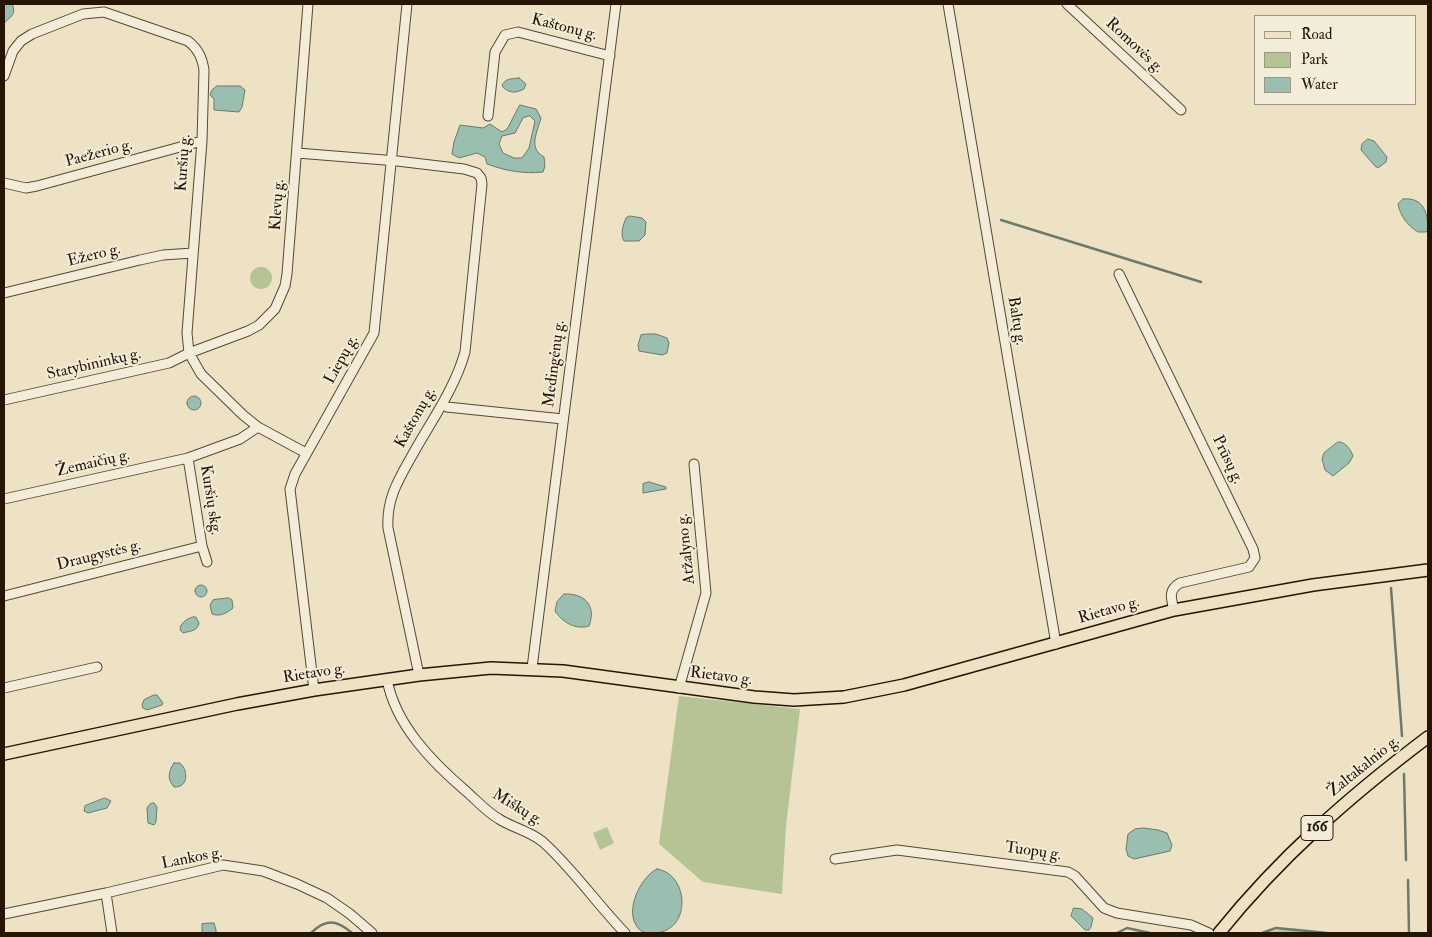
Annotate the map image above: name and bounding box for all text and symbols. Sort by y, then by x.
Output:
street label: Kaštonų g. [529,11,599,45]
street label: Romovės g. [1101,14,1167,78]
legend [1254,15,1417,105]
text: Road [1301,25,1332,44]
text: Park [1301,50,1328,69]
text: Water [1301,75,1338,94]
street label: Kuršių g. [172,134,196,192]
street label: Paežerio g. [63,136,135,172]
street label: Klevų g. [267,179,289,231]
street label: Ežero g. [66,240,122,272]
street label: Baltų g. [1002,295,1030,347]
street label: Medingėnų g. [540,319,570,409]
street label: Liepų g. [321,332,363,388]
street label: Statybininkų g. [45,345,143,385]
street label: Kaštonų g. [391,384,441,452]
street label: Prūsų g. [1207,433,1247,487]
street label: Žemaičių g. [54,446,132,482]
street label: Kuršių skg. [195,464,225,536]
street label: Atžalyno g. [674,513,700,585]
street label: Draugystės g. [55,536,143,576]
street label: Rietavo g. [1076,593,1142,629]
street label: Rietavo g. [282,660,346,688]
street label: Rietavo g. [689,664,753,690]
street label: Žaltakalnio g. [1324,732,1404,802]
street label: Miškų g. [488,786,546,830]
road number: 166 [1301,816,1333,840]
street label: Tuopų g. [1004,839,1062,865]
street label: Lankos g. [160,844,224,874]

